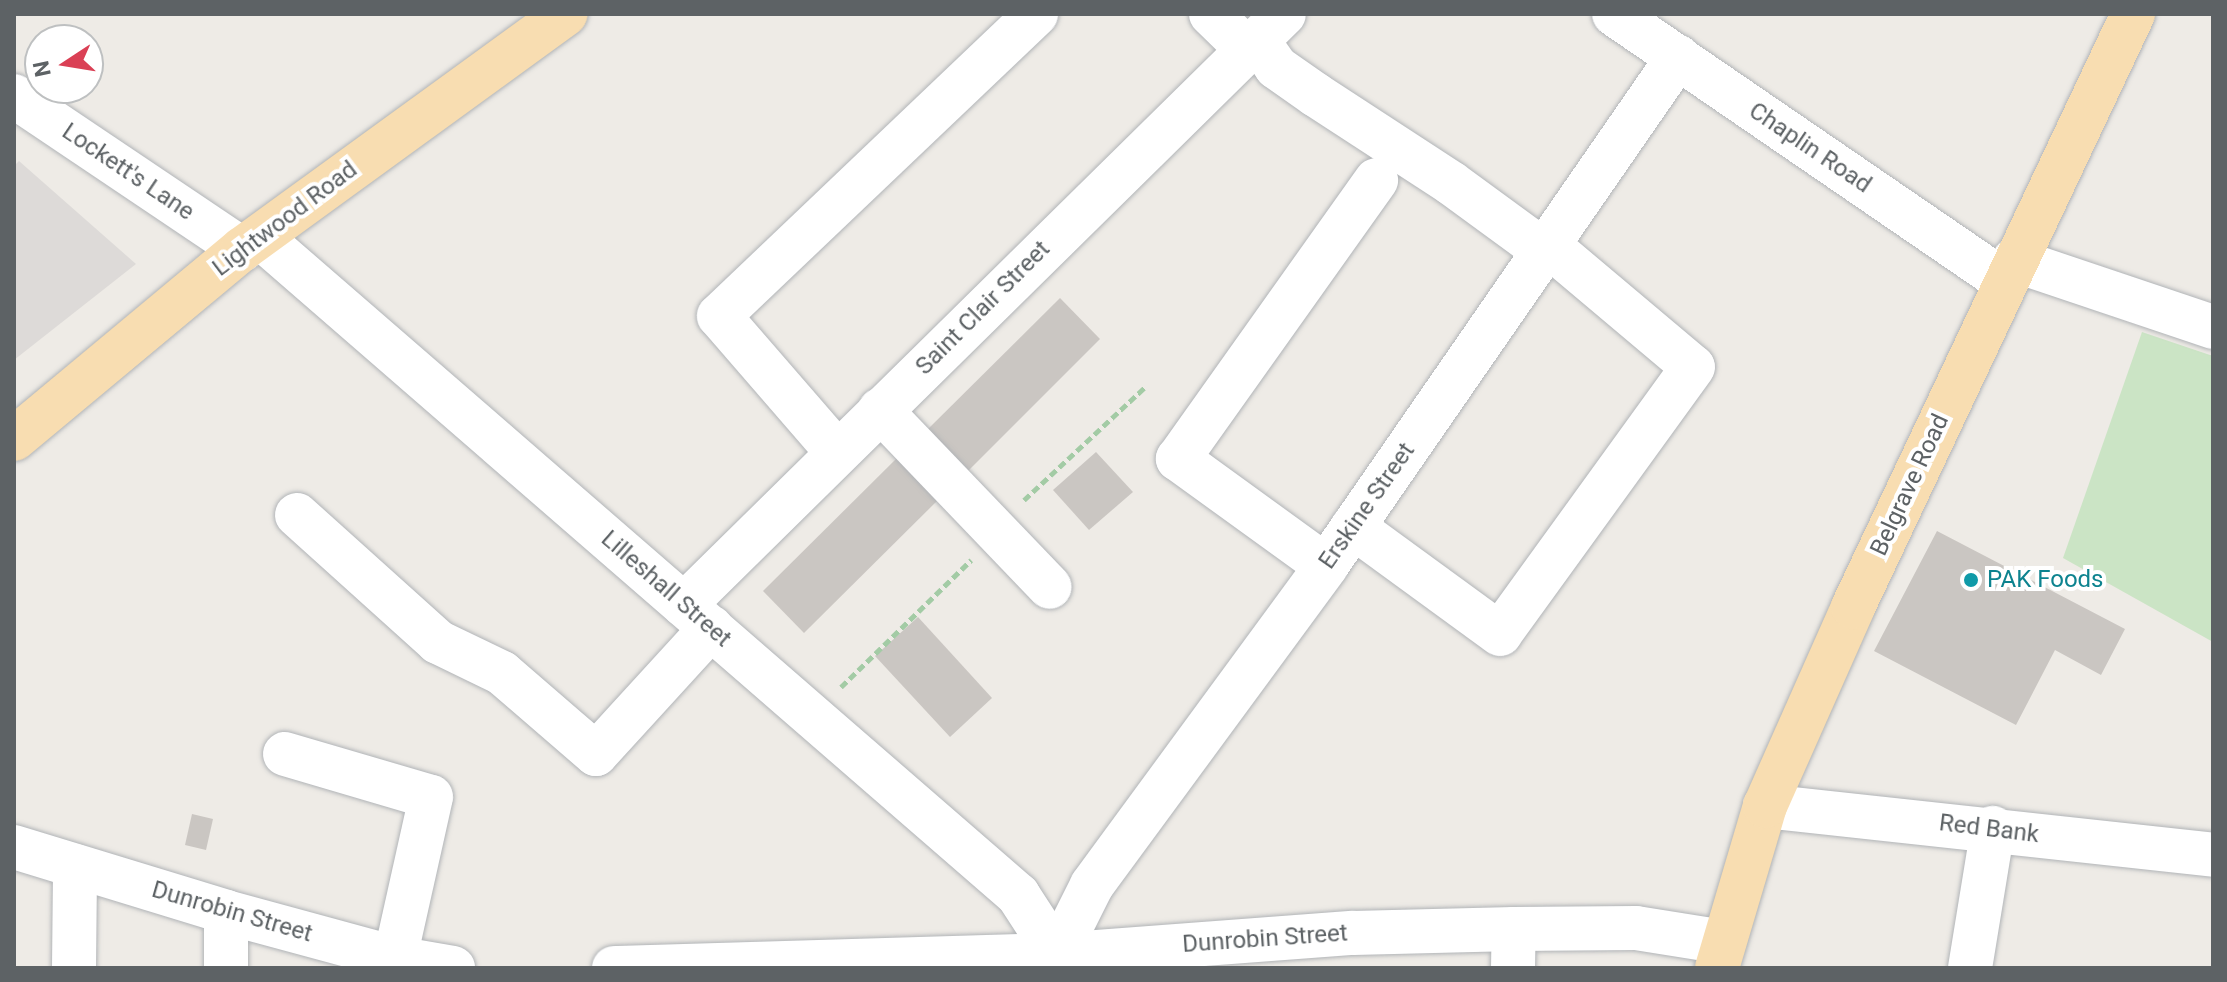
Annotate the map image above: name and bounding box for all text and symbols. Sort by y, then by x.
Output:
north arrow [24,24,104,104]
text: N [28,58,56,79]
street label: Chaplin Road [1743,97,1877,199]
street label: Lockett's Lane [56,117,200,227]
street label: Lightwood Road [207,155,363,283]
street label: Saint Clair Street [910,235,1056,381]
street label: Belgrave Road [1865,410,1955,560]
street label: Erskine Street [1313,437,1421,575]
street label: Lilleshall Street [595,525,737,653]
place label: PAK Foods [1987,566,2104,594]
marker: PAK Foods [1962,571,1980,589]
street label: Red Bank [1937,809,2041,849]
street label: Dunrobin Street [148,875,316,949]
street label: Dunrobin Street [1181,919,1349,959]

